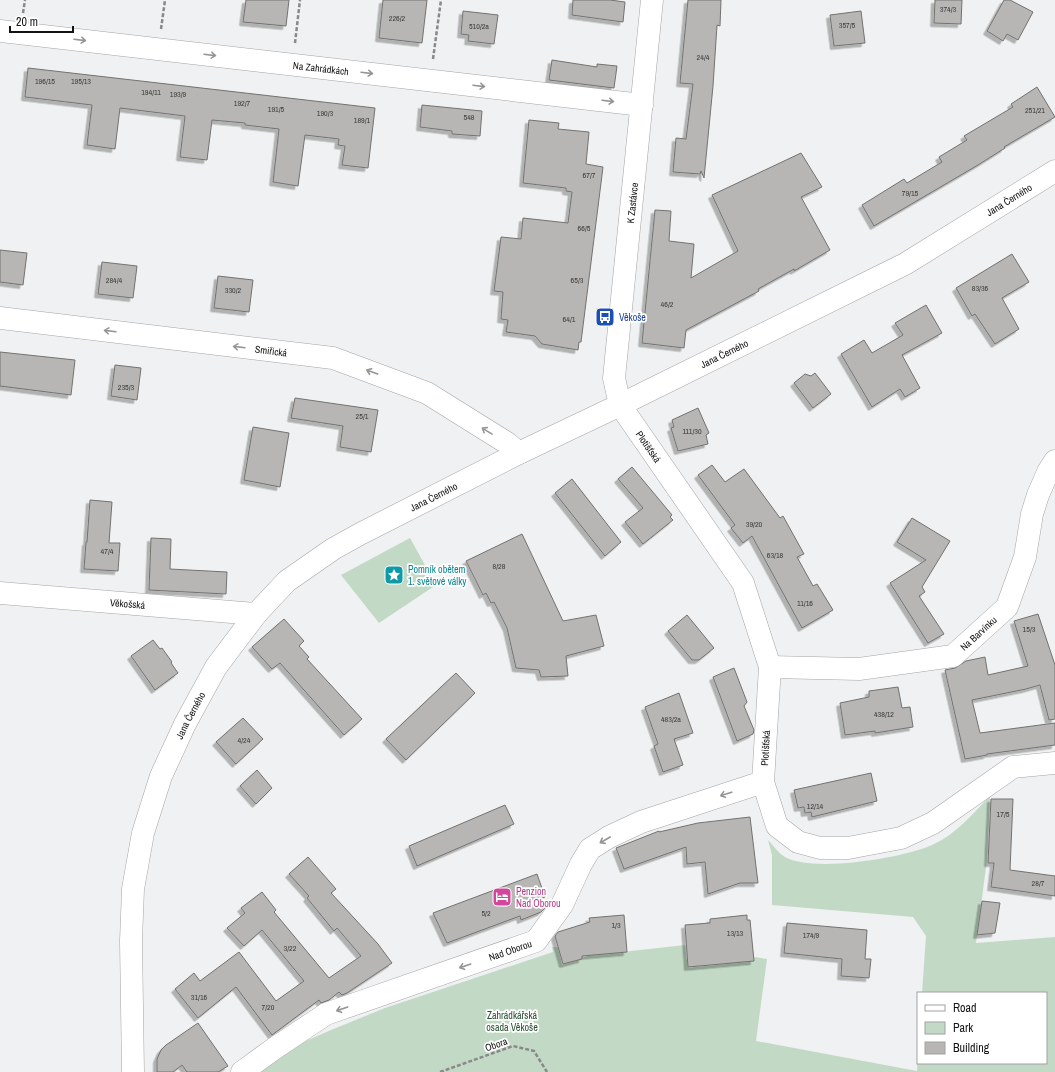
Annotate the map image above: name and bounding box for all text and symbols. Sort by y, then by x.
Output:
house number: 374/3 [940,4,957,14]
scale bar [10,8,73,34]
house number: 226/2 [389,13,406,23]
text: 20 m [16,14,38,30]
house number: 357/5 [839,20,856,30]
house number: 510/2a [469,21,489,31]
one-way arrow [74,36,87,44]
one-way arrow [203,51,216,59]
house number: 24/4 [697,52,710,62]
street label: Na Zahrádkách [292,59,349,78]
one-way arrow [360,69,373,77]
house number: 196/15 [35,76,55,86]
house number: 195/13 [71,76,91,86]
one-way arrow [472,82,485,90]
house number: 194/11 [141,87,161,97]
house number: 193/9 [170,89,187,99]
one-way arrow [602,97,615,105]
house number: 192/7 [234,98,251,108]
house number: 191/5 [268,104,285,114]
house number: 251/21 [1025,105,1045,115]
house number: 190/3 [317,108,334,118]
house number: 548 [464,112,475,122]
house number: 189/1 [354,115,371,125]
house number: 67/7 [583,170,596,180]
street label: Jana Černého [984,181,1035,219]
street label: K Zastávce [624,182,641,224]
house number: 79/15 [902,188,919,198]
house number: 66/5 [578,223,591,233]
house number: 284/4 [106,275,123,285]
house number: 65/3 [571,275,584,285]
house number: 83/36 [972,283,989,293]
house number: 330/2 [225,285,242,295]
house number: 46/2 [661,299,674,309]
bus stop icon: Věkoše [594,306,616,328]
place label: Věkoše [619,311,646,324]
house number: 64/1 [563,314,576,324]
one-way arrow [104,328,117,335]
street label: Jana Černého [698,336,751,371]
one-way arrow [233,343,246,351]
street label: Smiřická [254,343,288,359]
one-way arrow [366,368,378,376]
house number: 235/3 [118,382,135,392]
house number: 25/1 [356,411,369,421]
one-way arrow [481,426,493,434]
house number: 111/30 [682,426,702,436]
street label: Plotišťská [633,428,664,465]
street label: Jana Černého [408,479,460,514]
house number: 39/20 [746,519,763,529]
house number: 47/4 [101,546,114,556]
house number: 63/18 [767,550,784,560]
house number: 8/28 [493,561,506,571]
place label: Pomník obětem 1. světové války [408,563,467,588]
place icon: Pomník obětem 1. světové války [383,564,405,586]
street label: Věkošská [109,596,146,612]
house number: 11/16 [797,598,813,608]
street label: Na Barvínku [957,613,1000,653]
house number: 15/3 [1023,624,1036,634]
street label: Jana Černého [173,689,208,741]
house number: 438/12 [874,709,894,719]
house number: 483/2a [661,714,681,724]
street label: Plotišťská [758,730,773,766]
house number: 4/24 [238,735,251,745]
one-way arrow [720,791,733,798]
house number: 12/14 [807,801,824,811]
house number: 17/5 [997,809,1010,819]
one-way arrow [599,837,611,845]
house number: 28/7 [1032,878,1045,888]
place label: Penzion Nad Oborou [516,885,561,910]
hotel icon: Penzion Nad Oborou [491,886,513,908]
house number: 5/2 [481,908,491,918]
house number: 1/3 [611,920,621,930]
house number: 13/13 [727,928,744,938]
house number: 174/9 [803,930,820,940]
street label: Nad Oborou [487,937,534,964]
house number: 3/22 [284,943,297,953]
one-way arrow [459,962,471,970]
house number: 31/16 [191,992,208,1002]
legend [917,992,1047,1064]
text: Road [953,1000,977,1016]
house number: 7/20 [262,1002,275,1012]
one-way arrow [336,1005,348,1013]
park label: Zahrádkářská osada Věkoše [486,1009,538,1034]
text: Park [953,1020,973,1036]
street label: Obora [483,1034,509,1054]
text: Building [953,1040,990,1056]

